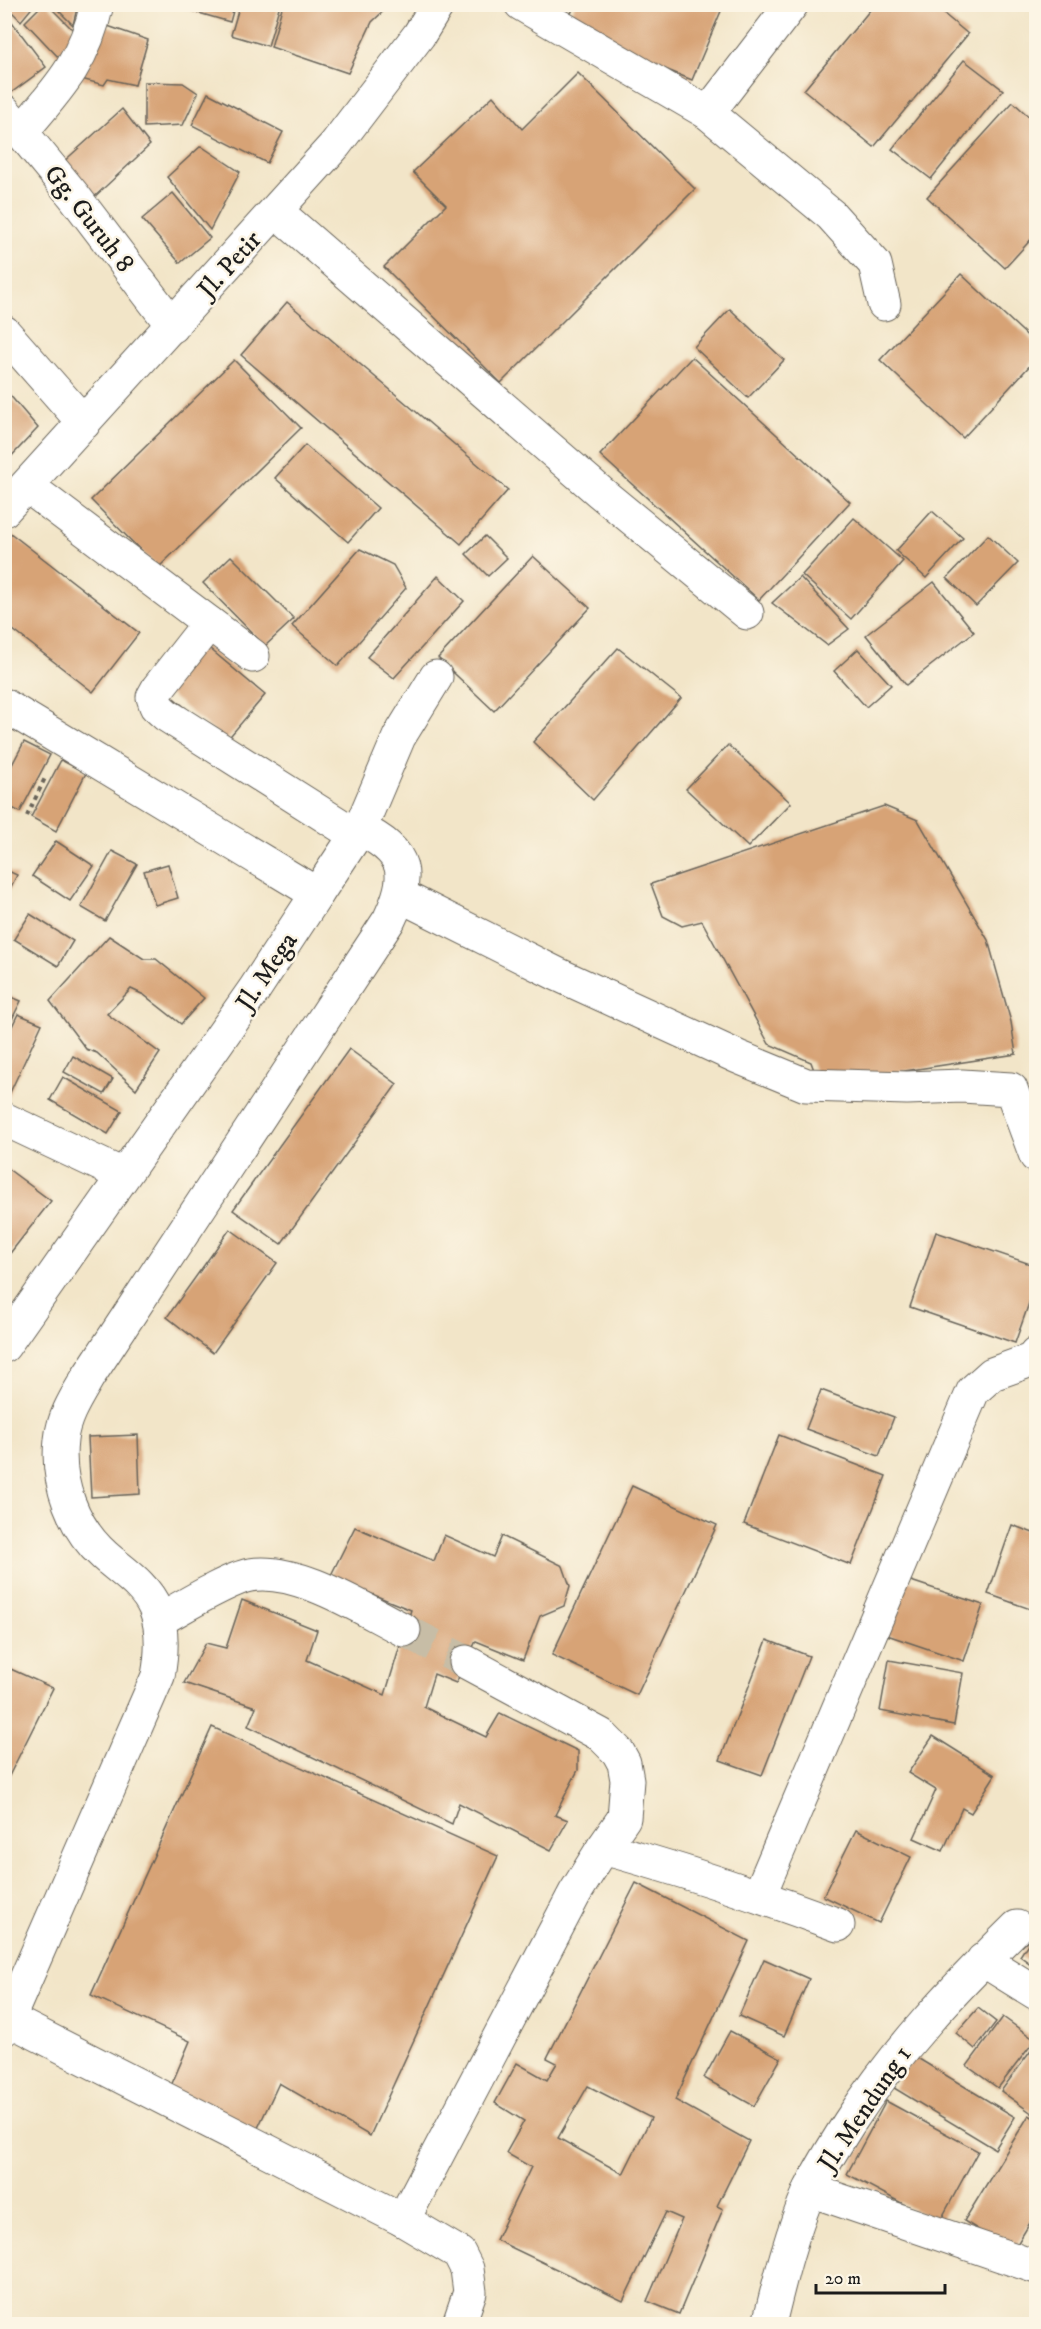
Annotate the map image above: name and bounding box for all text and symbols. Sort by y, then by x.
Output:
street label: Gg. Guruh 8 [36,158,141,279]
street label: Jl. Petir [190,224,269,307]
street label: Jl. Mega [228,926,305,1019]
street label: Jl. Mendung 1 [810,2040,919,2180]
scale bar [816,2257,945,2295]
text: 20 m [825,2268,861,2290]

